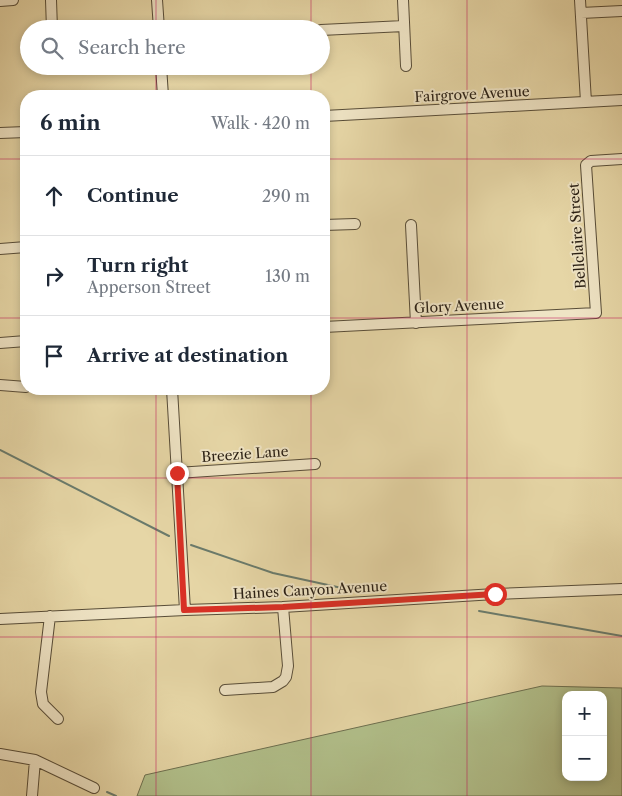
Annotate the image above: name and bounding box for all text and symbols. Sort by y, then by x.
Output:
search box [20,20,330,75]
icon: search [38,34,66,62]
text: Search here [78,36,186,59]
street label: Fairgrove Avenue [414,82,530,106]
text: 6 min [40,110,101,135]
text: Walk · 420 m [211,113,310,133]
icon: ahead [40,182,68,210]
street label: Bellclaire Street [564,182,590,290]
text: Continue [87,184,179,207]
text: 290 m [262,186,310,206]
text: Turn right [87,254,188,277]
icon: right [40,262,68,290]
text: 130 m [265,266,310,286]
text: Apperson Street [87,277,211,297]
street label: Glory Avenue [413,295,505,317]
icon: arrive [40,342,68,370]
text: Arrive at destination [87,344,288,367]
street label: Breezie Lane [201,442,289,466]
route end [166,462,189,485]
street label: Haines Canyon Avenue [233,577,388,603]
route start [484,583,507,606]
map controls [562,691,607,781]
button: + [562,691,607,736]
button: − [562,736,607,781]

